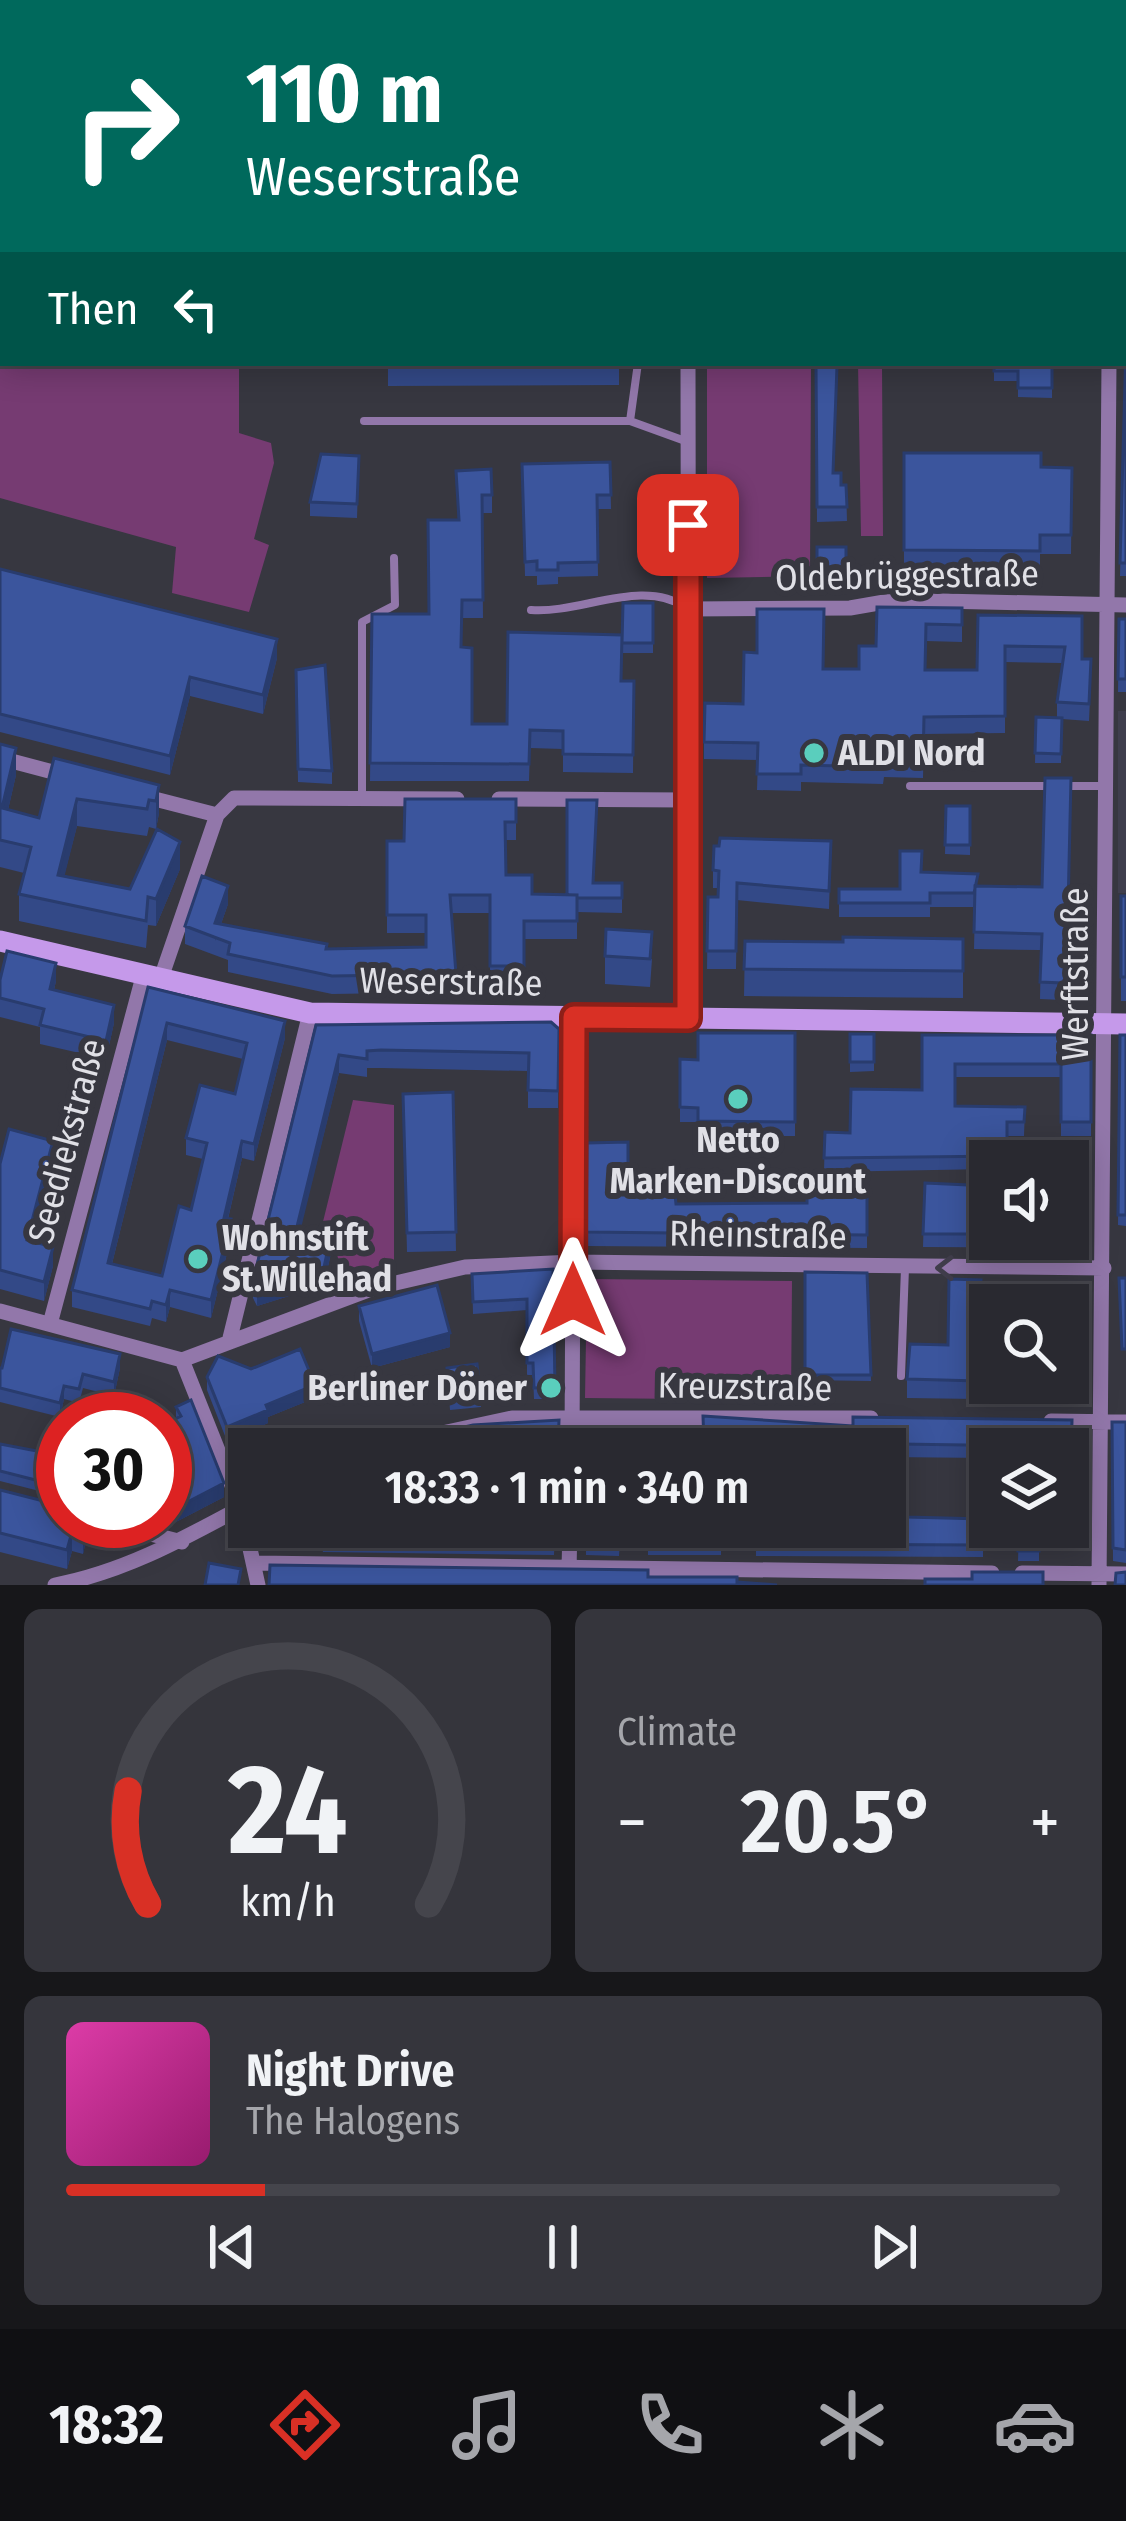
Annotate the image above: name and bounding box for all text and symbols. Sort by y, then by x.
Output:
text: 110 m [246,43,443,144]
icon: right [48,48,204,204]
text: Weserstraße [246,145,520,209]
icon: left [163,276,229,342]
text: Then [48,282,139,336]
pin [637,474,739,576]
icon: arrive [655,492,721,558]
street label: Oldebrüggestraße [775,552,1039,600]
place label: ALDI Nord [837,731,985,775]
marker: ALDI Nord [801,740,827,766]
street label: Werftstraße [1054,887,1098,1061]
street label: Weserstraße [359,958,543,1006]
street label: Seediekstraße [19,1034,115,1248]
marker: Netto Marken-Discount [725,1086,751,1112]
place label: Netto Marken-Discount [610,1118,868,1203]
map controls [969,1140,1089,1548]
button: sound [969,1140,1089,1260]
street label: Rheinstraße [669,1211,847,1259]
place label: Wohnstift St.Willehad [222,1216,392,1301]
position arrow [510,1237,636,1363]
marker: Wohnstift St.Willehad [185,1246,211,1272]
one-way arrow [935,1255,953,1281]
button: search [969,1284,1089,1404]
street label: Kreuzstraße [657,1363,833,1411]
place label: Berliner Döner [308,1366,528,1410]
marker: Berliner Döner [538,1375,564,1401]
speed limit sign: 30 [36,1392,192,1548]
button: layers [969,1428,1089,1548]
text: 18:33 · 1 min · 340 m [385,1461,749,1515]
text: Climate [617,1709,737,1755]
text: 24 [227,1736,347,1886]
text: 20.5° [740,1768,936,1876]
text: − [617,1783,647,1862]
text: + [1030,1783,1060,1862]
text: km/h [240,1875,335,1926]
text: Night Drive [246,2044,454,2098]
text: The Halogens [246,2098,460,2144]
icon: previous [199,2214,265,2280]
icon: pause [530,2214,596,2280]
icon: next [861,2214,927,2280]
icon: directions [263,2383,347,2467]
icon: music [445,2383,529,2467]
icon: phone [628,2383,712,2467]
icon: climate [810,2383,894,2467]
icon: car [993,2383,1077,2467]
text: 18:32 [49,2393,164,2457]

